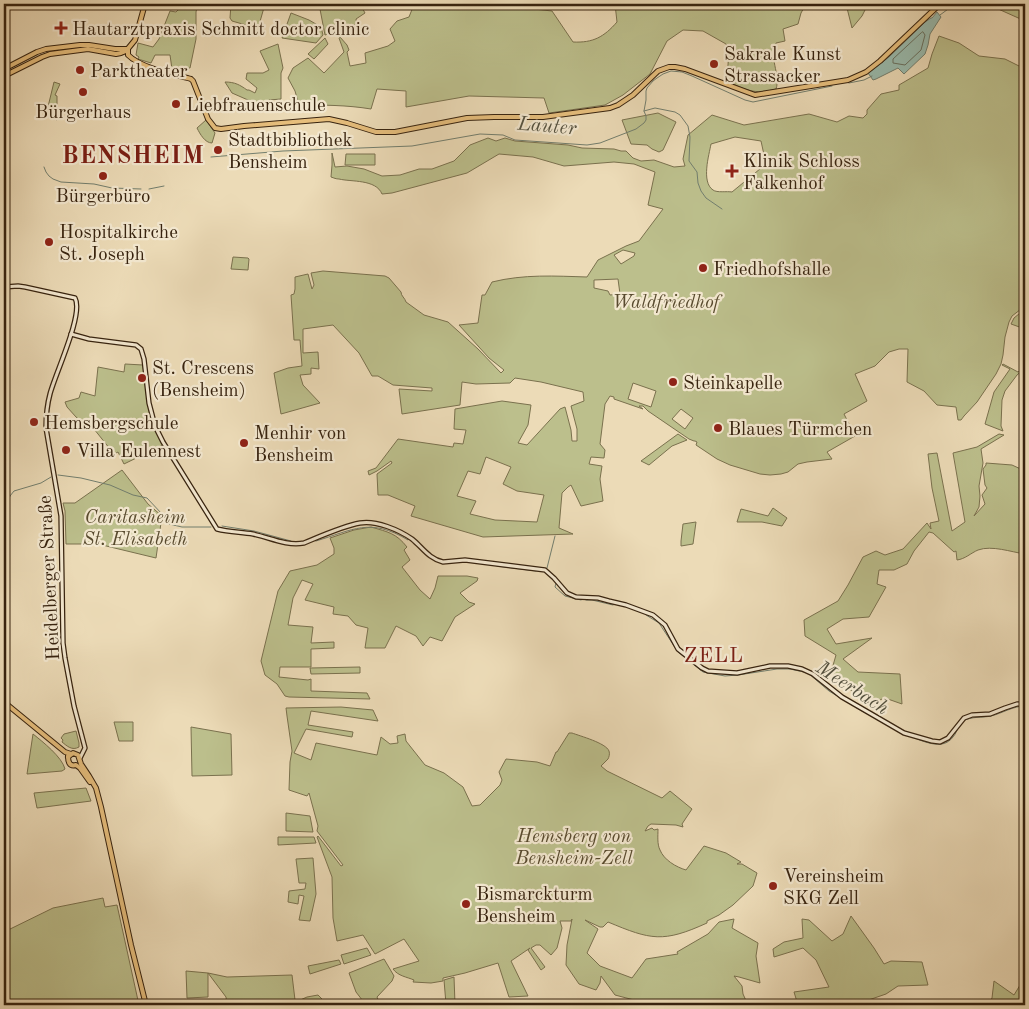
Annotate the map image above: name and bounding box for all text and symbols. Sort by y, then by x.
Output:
marker: Hautarztpraxis Schmitt doctor clinic [54,21,68,35]
place label: Hautarztpraxis Schmitt doctor clinic [72,21,369,40]
place label: Sakrale Kunst Strassacker [724,46,841,87]
marker: Sakrale Kunst Strassacker [708,58,720,70]
place label: Parktheater [90,63,188,82]
marker: Parktheater [74,64,86,76]
marker: Bürgerhaus [77,86,89,98]
place label: Liebfrauenschule [186,97,326,116]
marker: Liebfrauenschule [170,98,182,110]
place label: Bürgerhaus [35,104,131,123]
water label: Lauter [516,114,577,140]
place label: Stadtbibliothek Bensheim [228,132,352,173]
marker: Stadtbibliothek Bensheim [212,144,224,156]
district label: BENSHEIM [61,145,205,169]
place label: Klinik Schloss Falkenhof [743,153,860,194]
marker: Klinik Schloss Falkenhof [725,164,739,178]
marker: Bürgerbüro [97,170,109,182]
place label: Bürgerbüro [56,188,150,207]
place label: Hospitalkirche St. Joseph [59,224,178,265]
marker: Hospitalkirche St. Joseph [43,236,55,248]
place label: Friedhofshalle [713,261,830,280]
marker: Friedhofshalle [697,262,709,274]
park label: Waldfriedhof [612,294,723,313]
place label: St. Crescens (Bensheim) [152,360,254,401]
marker: St. Crescens (Bensheim) [136,372,148,384]
place label: Steinkapelle [683,375,782,394]
marker: Steinkapelle [667,376,679,388]
place label: Hemsbergschule [44,415,178,434]
marker: Hemsbergschule [28,416,40,428]
place label: Blaues Türmchen [728,421,872,440]
marker: Blaues Türmchen [712,422,724,434]
place label: Menhir von Bensheim [254,425,346,466]
marker: Menhir von Bensheim [238,437,250,449]
place label: Villa Eulennest [76,443,201,462]
marker: Villa Eulennest [60,444,72,456]
street label: Heidelberger Straße [37,495,64,661]
park label: Caritasheim St. Elisabeth [83,509,188,550]
district label: ZELL [684,646,744,667]
water label: Meerbach [811,657,892,719]
park label: Hemsberg von Bensheim-Zell [514,828,633,869]
place label: Vereinsheim SKG Zell [783,868,884,909]
marker: Vereinsheim SKG Zell [767,880,779,892]
place label: Bismarckturm Bensheim [476,886,593,927]
marker: Bismarckturm Bensheim [460,898,472,910]

